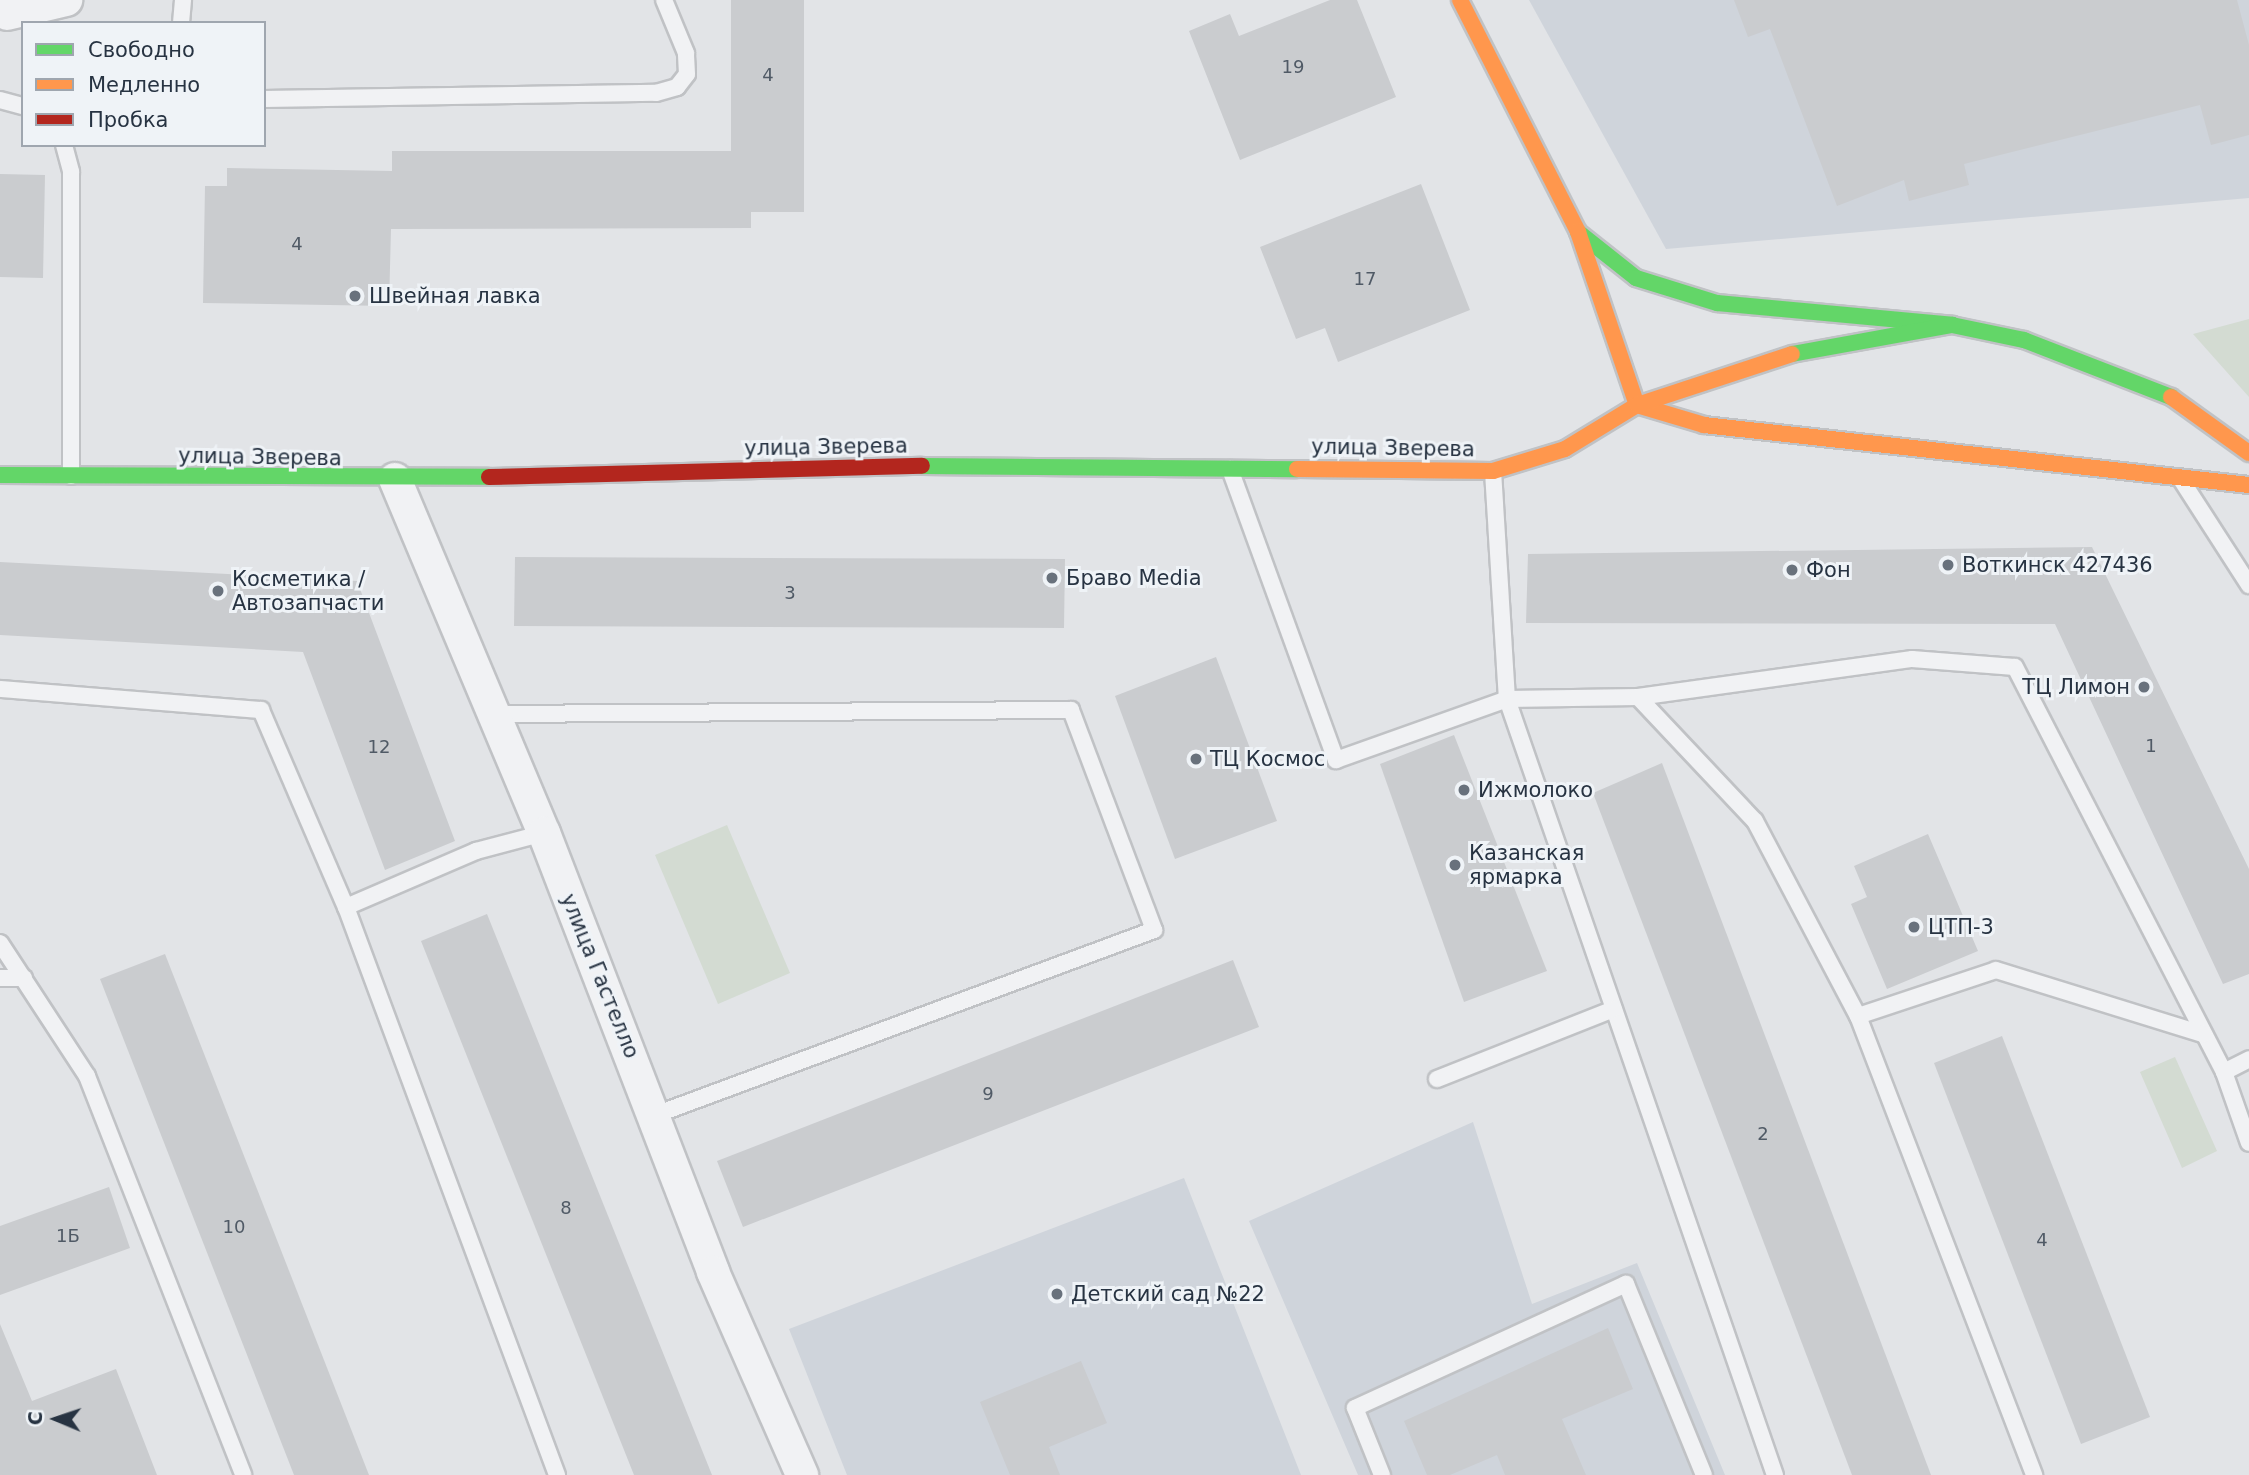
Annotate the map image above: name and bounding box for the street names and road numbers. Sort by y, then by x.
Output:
street label: улица Зверева [744,433,908,461]
street label: улица Зверева [1311,434,1475,462]
street label: улица Зверева [178,443,342,471]
street label: улица Гастелло [555,890,645,1062]

